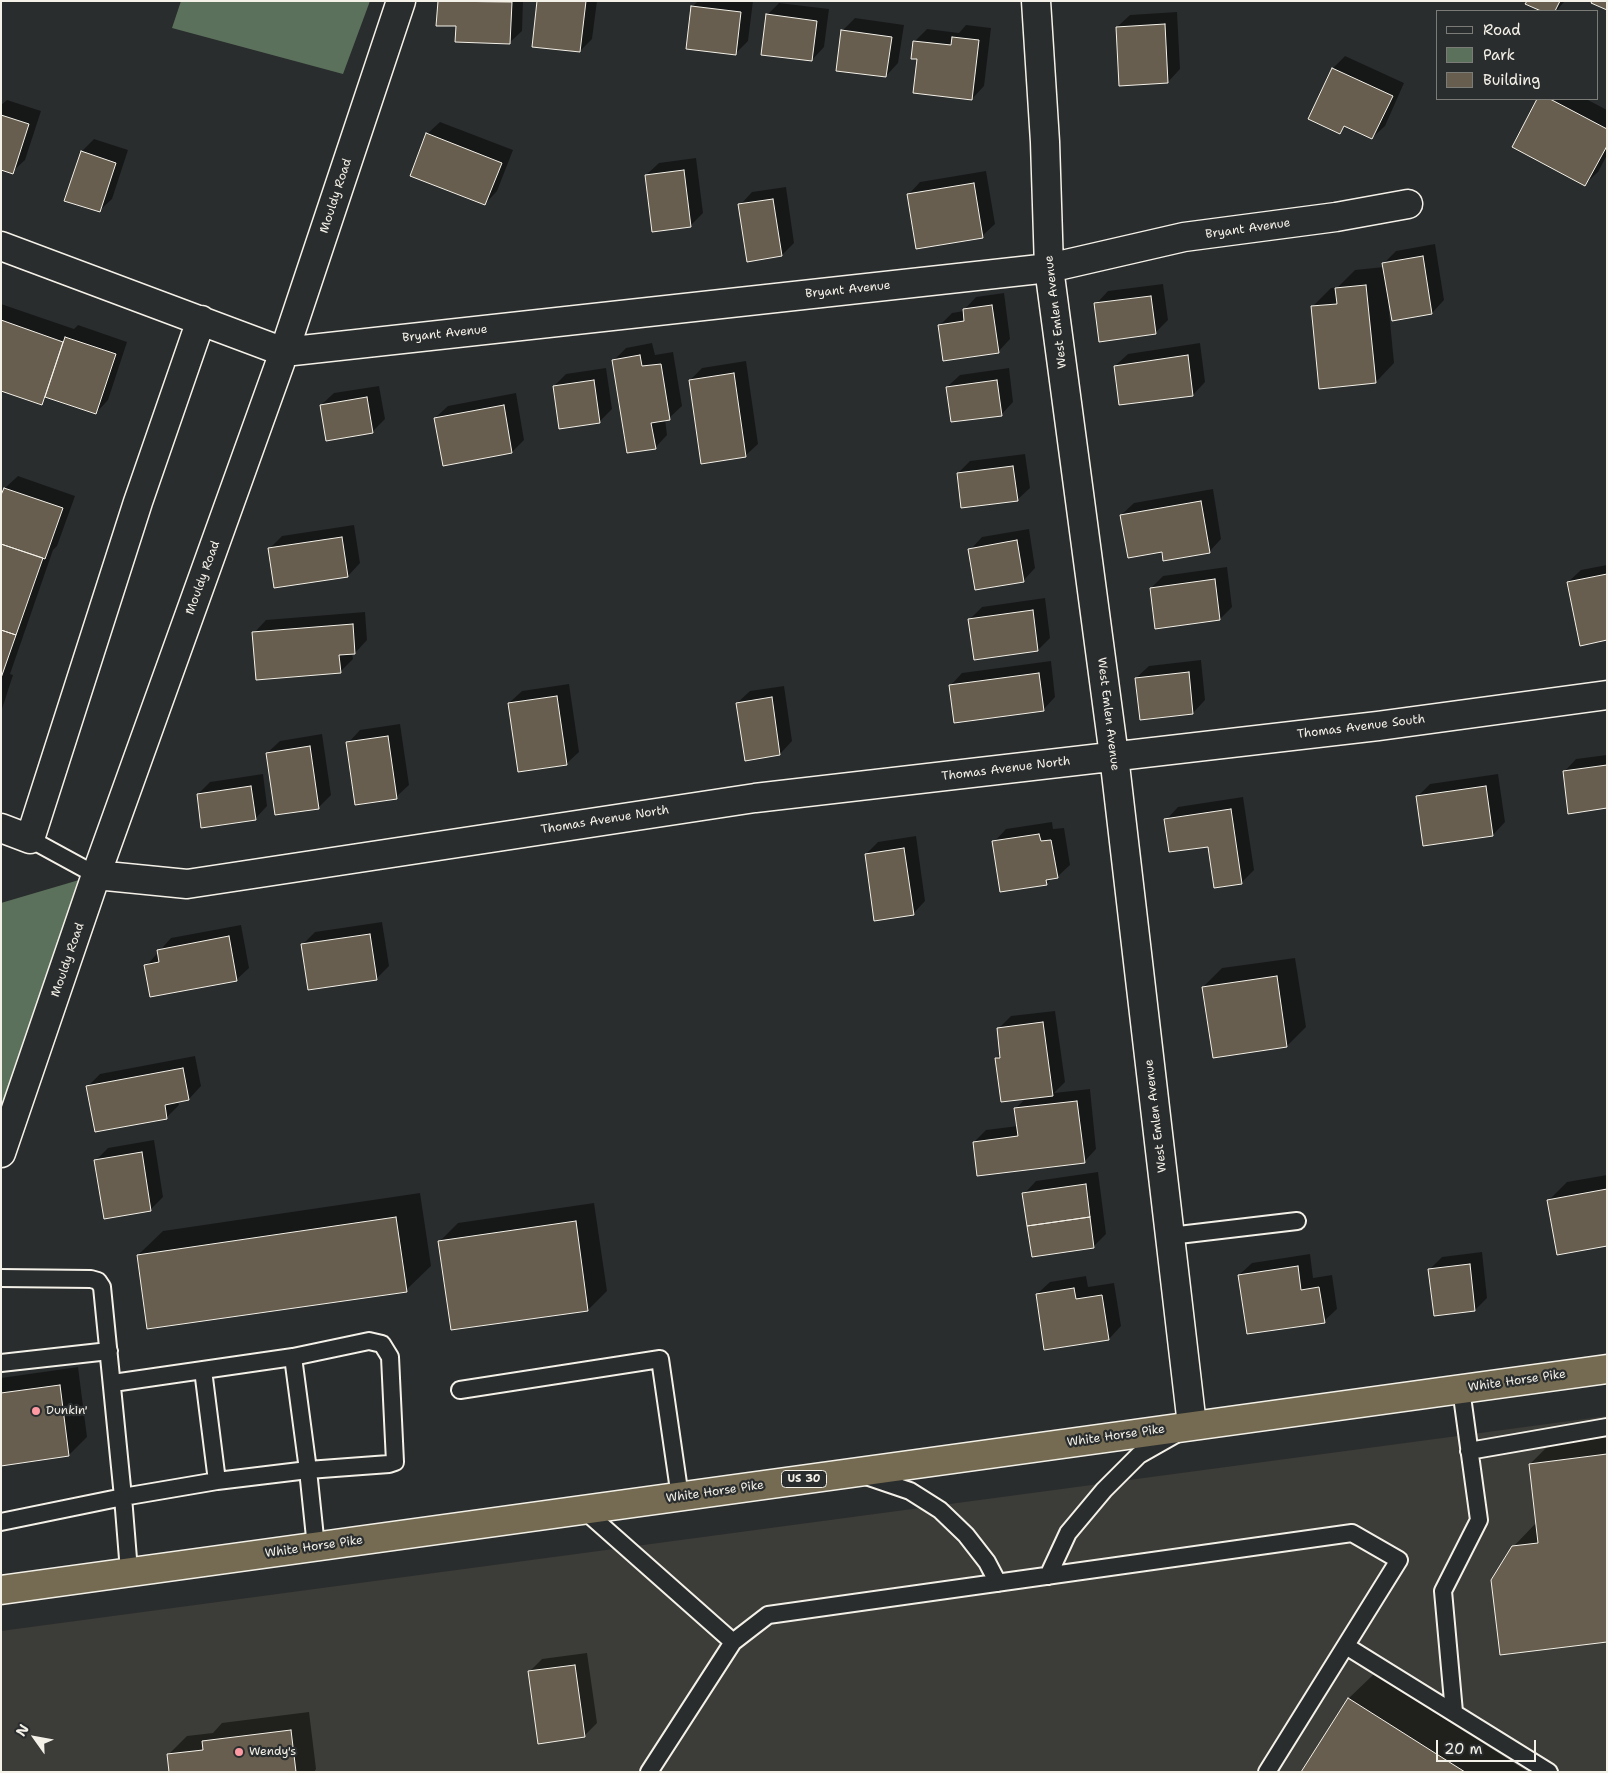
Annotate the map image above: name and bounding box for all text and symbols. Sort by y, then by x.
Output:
legend [1436,10,1598,100]
text: Road [1483,20,1521,40]
text: Park [1483,45,1515,65]
text: Building [1483,70,1540,90]
street label: Mouldy Road [317,157,355,235]
street label: Bryant Avenue [1205,216,1291,242]
street label: West Emlen Avenue [1042,254,1070,370]
street label: Bryant Avenue [805,278,891,302]
street label: Bryant Avenue [402,322,488,346]
street label: Mouldy Road [183,539,223,617]
street label: West Emlen Avenue [1094,656,1122,772]
street label: Thomas Avenue South [1296,712,1426,742]
street label: Thomas Avenue North [941,754,1071,784]
street label: Thomas Avenue North [540,803,670,837]
street label: Mouldy Road [49,921,87,999]
street label: West Emlen Avenue [1142,1058,1170,1174]
street label: White Horse Pike [1467,1367,1567,1395]
place label: Dunkin' [46,1404,88,1418]
marker: Dunkin' [30,1405,42,1417]
street label: White Horse Pike [1066,1422,1166,1450]
road number: US 30 [782,1470,826,1488]
street label: White Horse Pike [665,1478,765,1506]
street label: White Horse Pike [264,1533,364,1561]
north arrow [10,1713,60,1763]
text: N [12,1721,33,1740]
scale bar [1438,1730,1538,1762]
text: 20 m [1444,1739,1483,1759]
place label: Wendy's [249,1745,296,1759]
marker: Wendy's [233,1746,245,1758]

